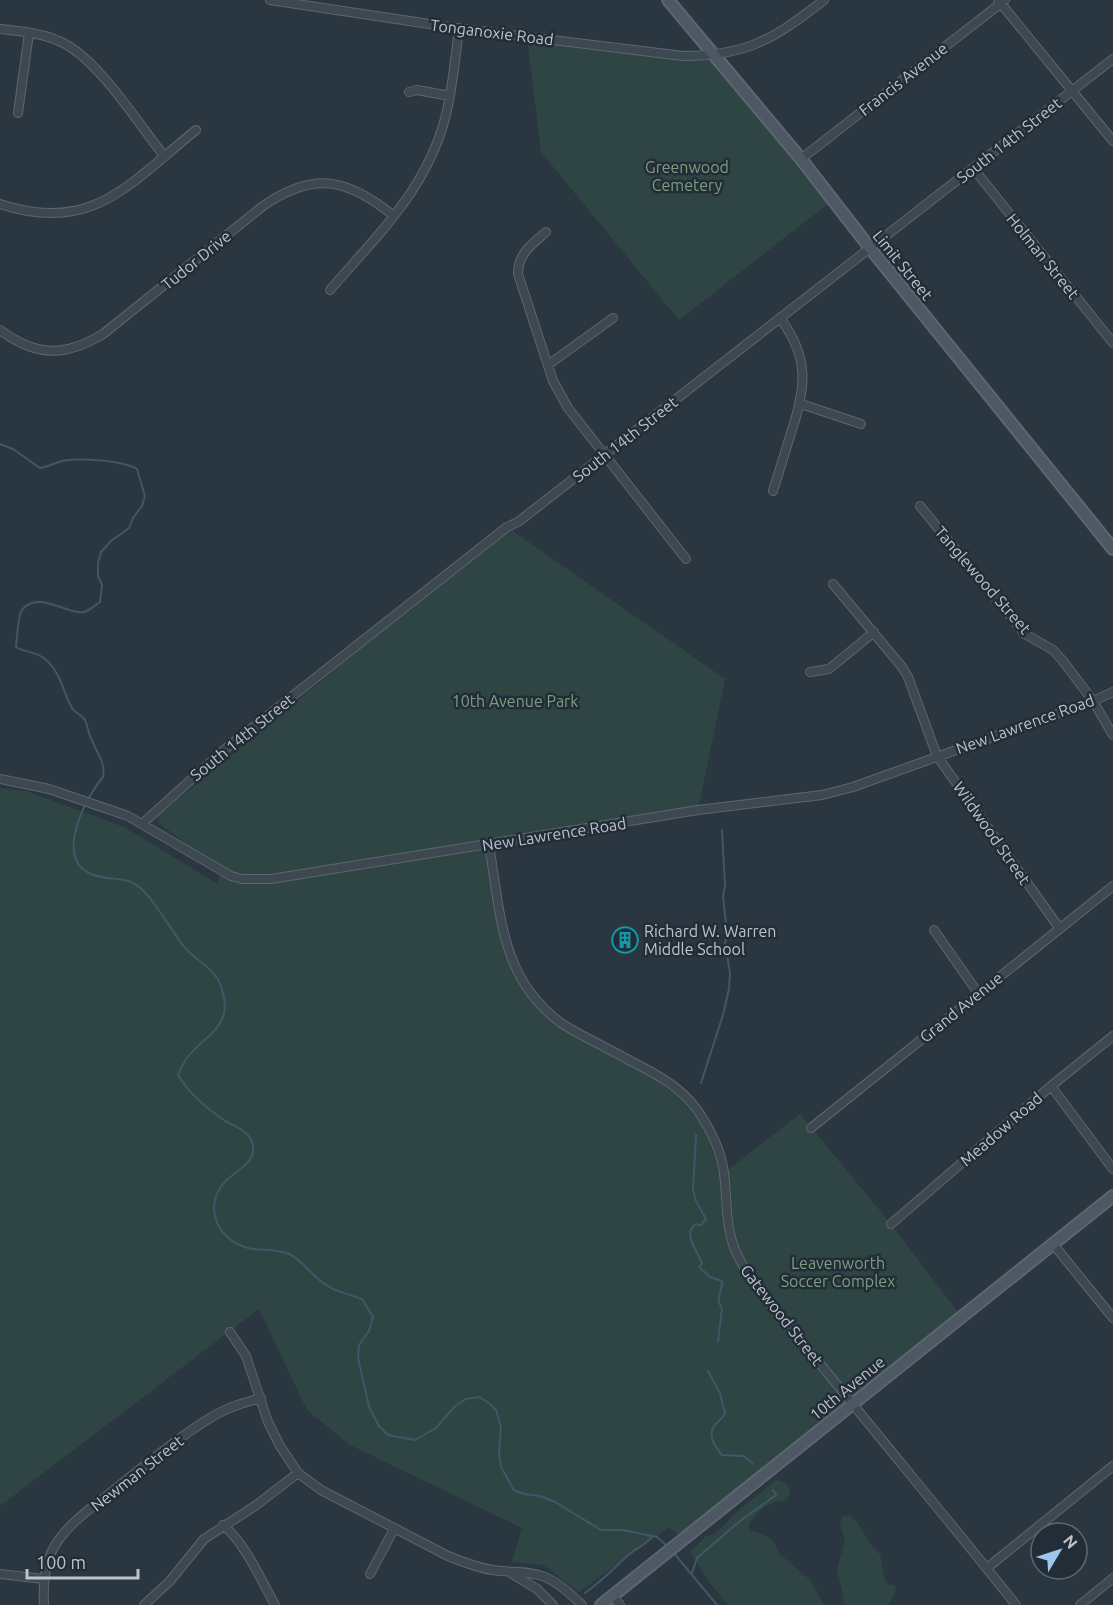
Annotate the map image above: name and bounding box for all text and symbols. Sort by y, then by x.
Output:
street label: Tonganoxie Road [429,16,555,48]
street label: Francis Avenue [855,39,951,119]
street label: South 14th Street [953,93,1065,186]
park label: Greenwood Cemetery [645,158,729,194]
street label: Holman Street [1003,210,1083,303]
street label: Tudor Drive [158,227,234,293]
street label: Limit Street [869,227,937,304]
street label: South 14th Street [569,392,681,485]
street label: Tanglewood Street [931,523,1035,638]
street label: South 14th Street [187,689,298,784]
street label: New Lawrence Road [953,691,1097,757]
park label: 10th Avenue Park [452,692,578,710]
street label: Wildwood Street [950,778,1035,888]
street label: New Lawrence Road [481,814,627,854]
place label: Richard W. Warren Middle School [644,922,776,958]
building icon: Richard W. Warren Middle School [610,925,640,955]
street label: Grand Avenue [916,968,1006,1046]
street label: Meadow Road [956,1089,1046,1169]
park label: Leavenworth Soccer Complex [781,1254,895,1290]
street label: Gatewood Street [737,1261,827,1369]
street label: 10th Avenue [806,1352,888,1424]
street label: Newman Street [87,1431,187,1515]
north arrow [1029,1521,1089,1581]
text: N [1060,1531,1081,1552]
scale bar [27,1542,138,1580]
text: 100 m [36,1552,86,1572]

